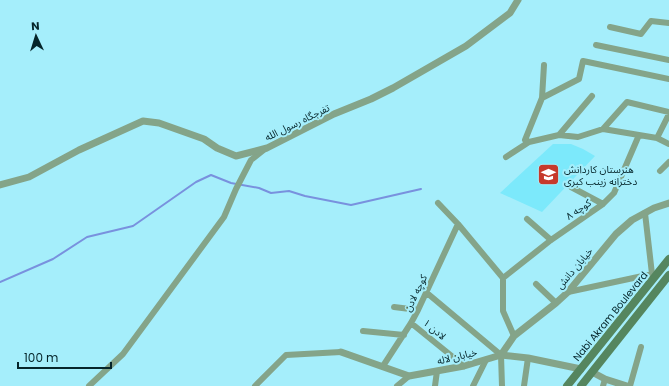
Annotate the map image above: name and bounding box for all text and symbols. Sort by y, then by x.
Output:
north arrow [16,16,56,56]
text: N [31,18,40,34]
street label: تفرجگاه رسول الله [262,100,332,145]
school or university icon: هنرستان کاردانش دخترانه زینب کبری [536,162,562,188]
place label: هنرستان کاردانش دخترانه زینب کبری [564,162,637,189]
street label: کوچه ۸ [562,195,595,223]
street label: خیابان دانش [553,244,596,292]
street label: Nabi Akram Boulevard [569,268,651,364]
street label: کوچه لادن [400,271,431,314]
street label: لادن ۱ [420,315,449,343]
scale bar [18,344,111,370]
street label: خیابان لاله [435,345,479,368]
text: 100 m [24,349,58,366]

